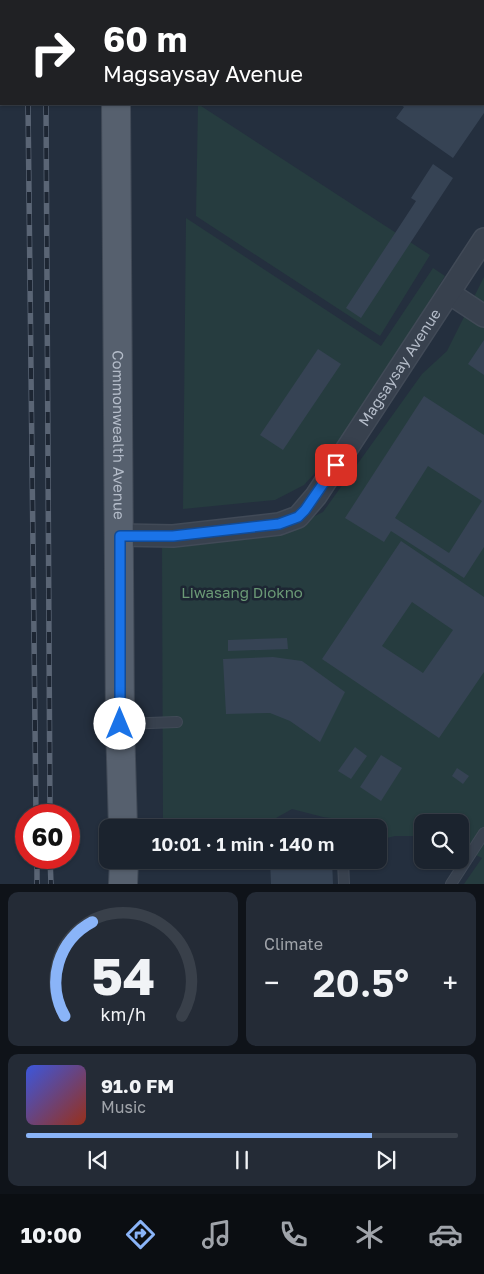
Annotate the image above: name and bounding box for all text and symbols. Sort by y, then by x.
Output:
text: 60 m [103,18,187,60]
icon: right [20,20,85,85]
text: Magsaysay Avenue [103,60,303,87]
street label: Magsaysay Avenue [354,305,444,429]
street label: Commonwealth Avenue [110,350,129,520]
pin [315,444,357,486]
icon: arrive [322,451,350,479]
park label: Liwasang Diokno [181,583,303,601]
position arrow [93,697,145,749]
speed limit sign: 60 [15,804,80,869]
map controls [414,814,469,869]
button: search [414,814,469,869]
text: 10:01 · 1 min · 140 m [152,832,334,855]
text: Climate [264,934,323,954]
text: 54 [91,944,155,1006]
text: 20.5° [313,960,409,1005]
text: − [264,966,279,999]
text: + [443,966,458,999]
text: km/h [100,1003,146,1025]
text: 91.0 FM [101,1074,174,1097]
text: Music [101,1097,146,1117]
icon: previous [84,1146,112,1174]
icon: pause [228,1146,256,1174]
icon: next [372,1146,400,1174]
icon: directions [123,1217,158,1252]
icon: music [199,1217,234,1252]
icon: phone [276,1217,311,1252]
icon: climate [352,1217,387,1252]
icon: car [428,1217,463,1252]
text: 10:00 [21,1221,82,1248]

